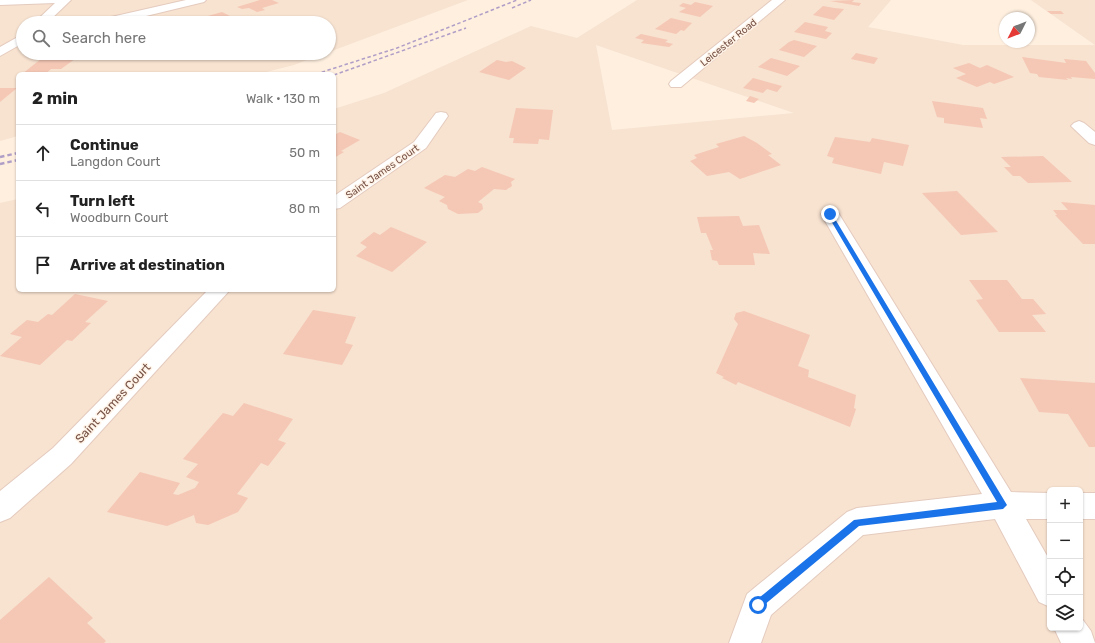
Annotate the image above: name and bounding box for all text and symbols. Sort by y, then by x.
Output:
north arrow [999,12,1035,48]
search box [16,16,336,60]
street label: Leicester Road [698,16,759,69]
icon: search [30,27,52,49]
text: Search here [62,29,146,47]
text: 2 min [32,88,78,108]
text: Walk · 130 m [246,91,320,106]
text: Continue [70,136,139,154]
icon: ahead [32,142,54,164]
street label: Saint James Court [344,142,422,202]
text: 50 m [289,145,320,160]
text: Langdon Court [70,154,160,169]
text: Turn left [70,192,135,210]
icon: left [32,198,54,220]
text: 80 m [289,201,320,216]
route end [821,205,839,223]
text: Woodburn Court [70,210,168,225]
icon: arrive [32,254,54,276]
text: Arrive at destination [70,256,225,274]
street label: Saint James Court [72,360,154,446]
map controls [1047,487,1083,631]
button: + [1047,487,1083,523]
button: − [1047,523,1083,559]
button: locate [1047,559,1083,595]
button: layers [1047,595,1083,631]
route start [749,596,767,614]

